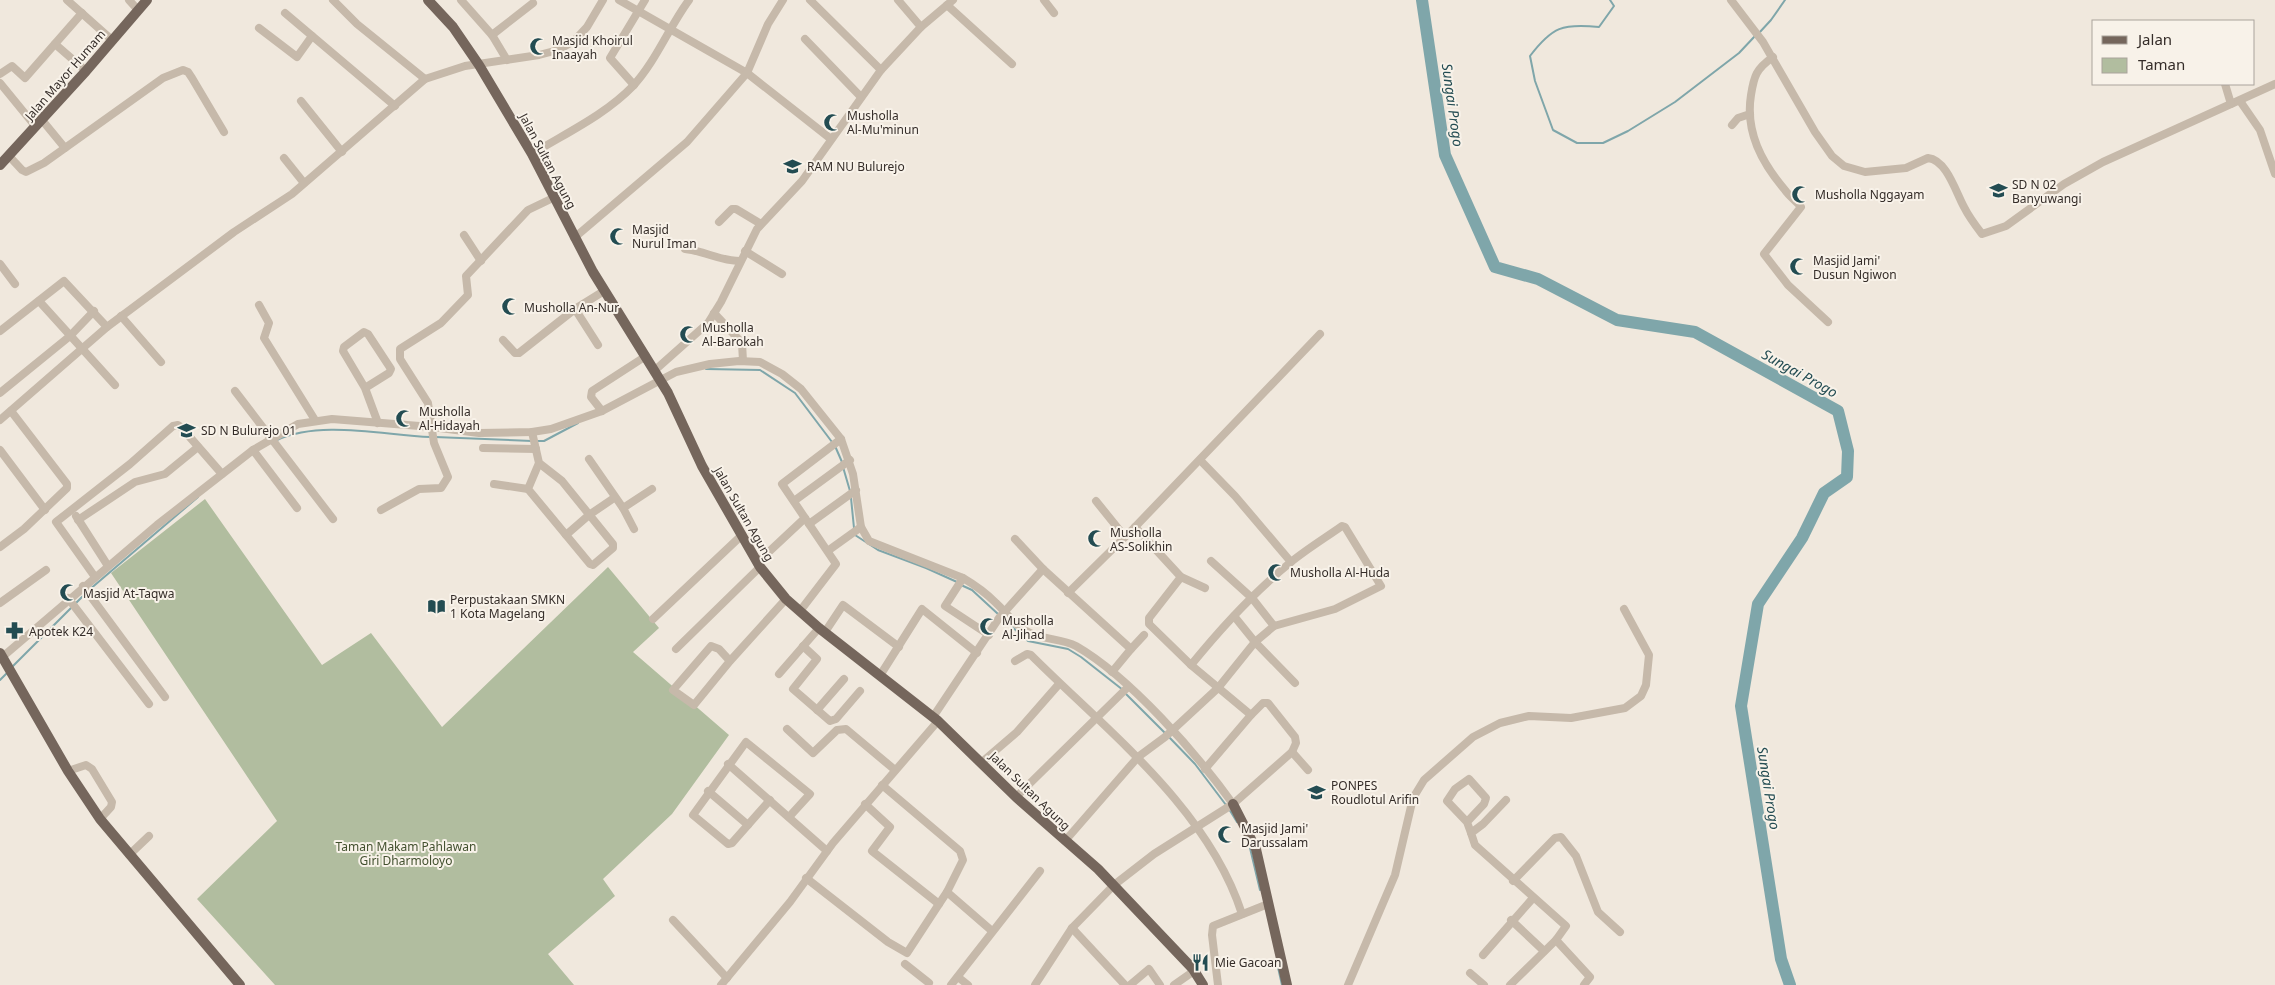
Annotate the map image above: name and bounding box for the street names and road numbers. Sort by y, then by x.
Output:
street label: Jalan Mayor Humam [20,26,109,125]
street label: Jalan Sultan Agung [515,109,580,212]
street label: Jalan Sultan Agung [710,463,778,564]
street label: Jalan Sultan Agung [985,747,1074,834]

